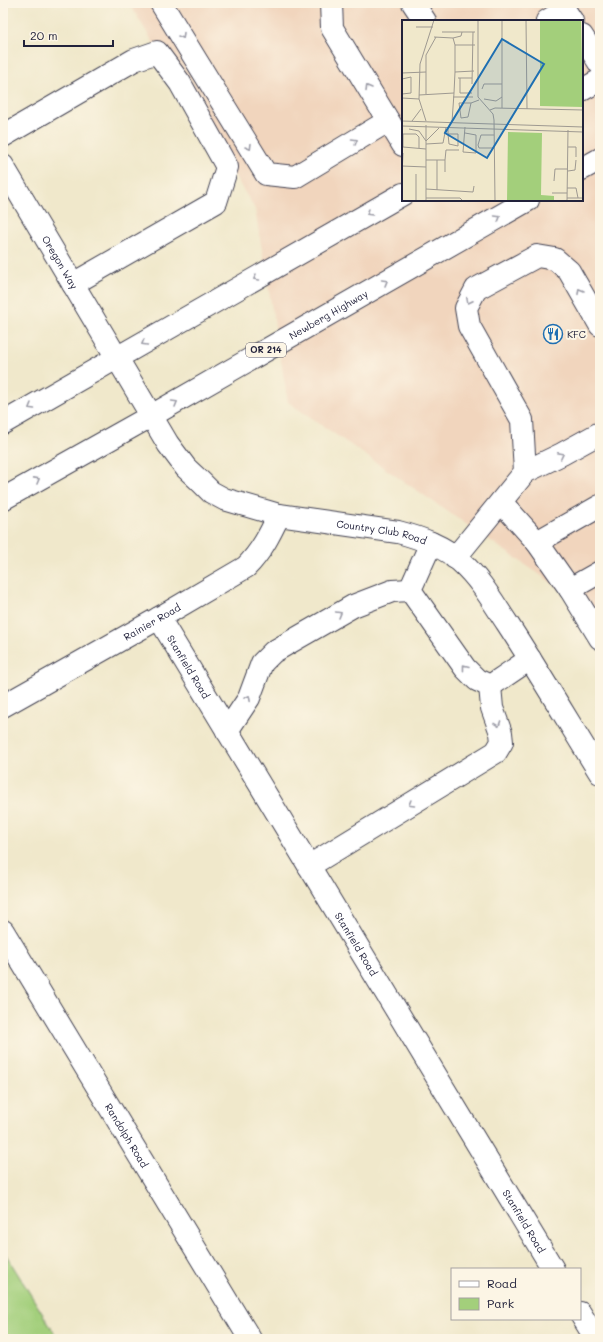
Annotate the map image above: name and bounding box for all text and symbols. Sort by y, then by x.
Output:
inset map [402,20,583,201]
scale bar [24,22,113,48]
text: 20 m [30,27,58,43]
one-way arrow [177,32,184,39]
one-way arrow [366,85,373,92]
one-way arrow [351,139,358,146]
one-way arrow [245,143,252,150]
one-way arrow [366,209,373,216]
one-way arrow [493,215,501,222]
street label: Oregon Way [39,233,81,292]
one-way arrow [253,273,261,281]
one-way arrow [381,280,388,287]
street label: Newberg Highway [286,286,370,343]
one-way arrow [578,288,585,295]
one-way arrow [466,297,474,304]
restaurant icon: KFC [542,323,564,345]
place label: KFC [567,327,586,341]
one-way arrow [141,338,148,345]
road number: OR 214 [246,343,286,357]
one-way arrow [171,400,178,407]
one-way arrow [28,403,35,410]
one-way arrow [556,452,564,460]
one-way arrow [33,477,40,485]
street label: Country Club Road [336,516,429,547]
street label: Rainier Road [121,600,183,644]
one-way arrow [335,612,342,619]
street label: Stanfield Road [164,632,213,701]
one-way arrow [463,664,470,672]
one-way arrow [243,695,251,702]
one-way arrow [493,721,501,728]
one-way arrow [408,799,415,806]
street label: Stanfield Road [332,910,381,978]
street label: Randolph Road [102,1101,152,1170]
street label: Stanfield Road [499,1187,549,1256]
legend [451,1268,581,1320]
text: Road [487,1275,517,1291]
text: Park [487,1295,514,1311]

